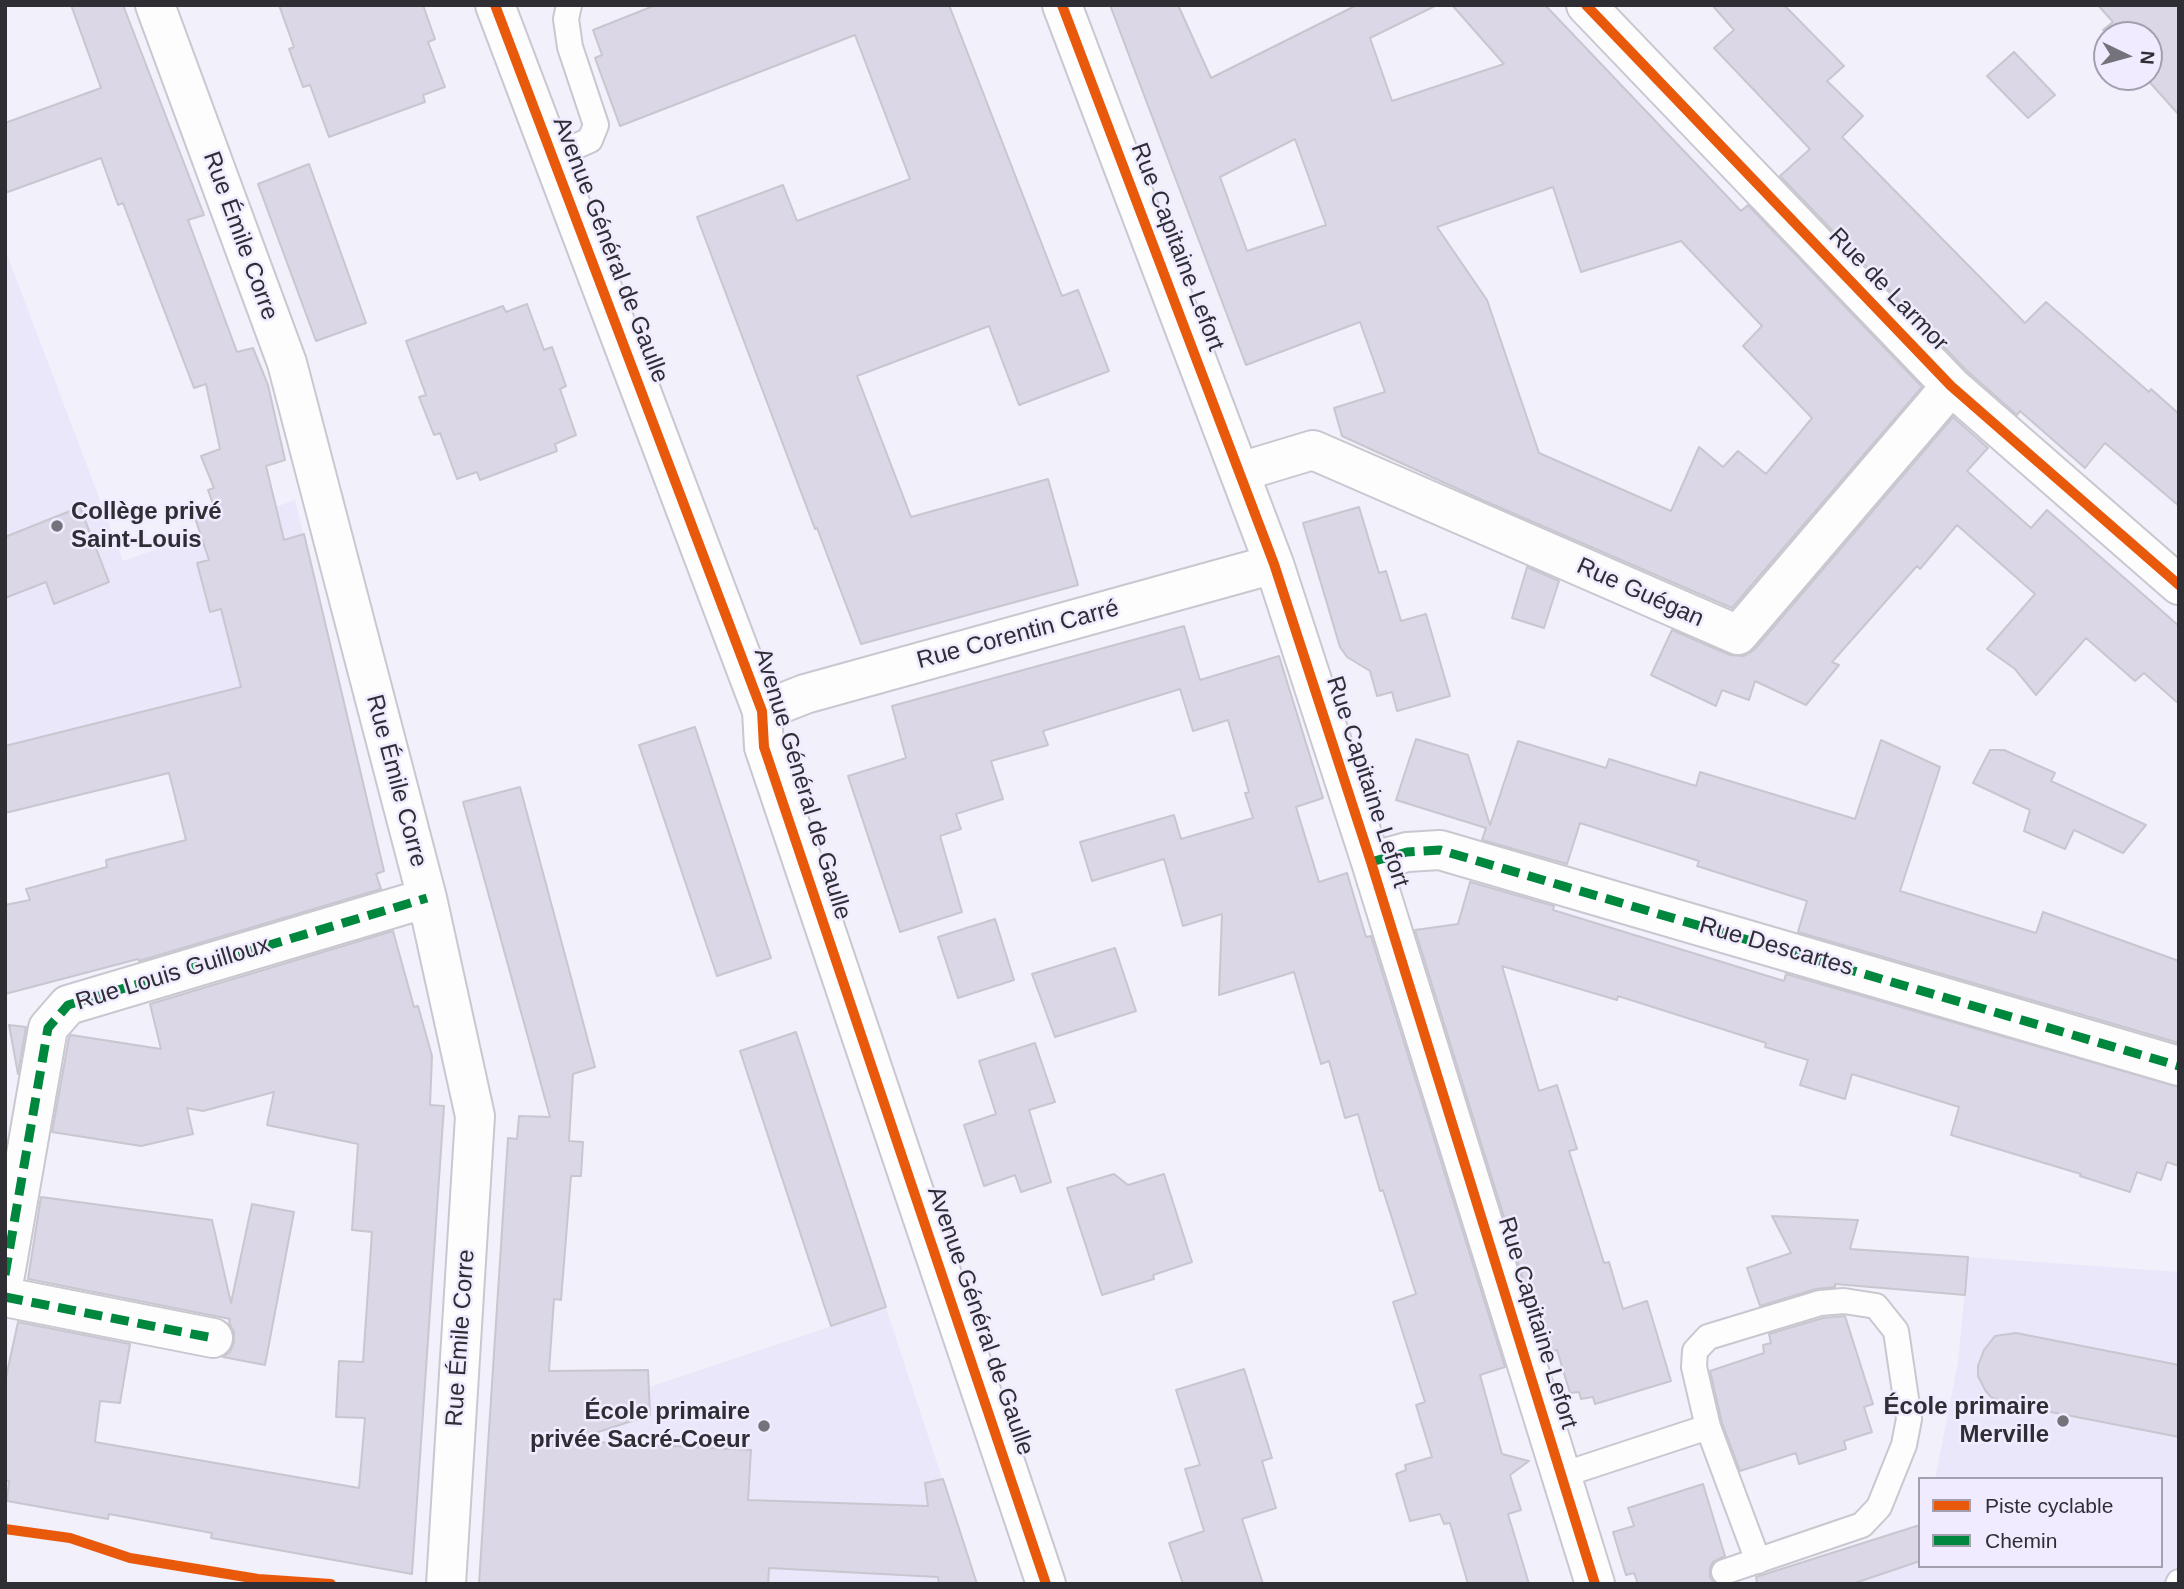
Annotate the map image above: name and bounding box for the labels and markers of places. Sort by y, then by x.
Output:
place label: Collège privé Saint-Louis [71,498,222,554]
marker: Collège privé Saint-Louis [49,518,65,534]
place label: École primaire Merville [1884,1393,2049,1449]
place label: École primaire privée Sacré-Coeur [530,1398,750,1454]
marker: École primaire Merville [2055,1413,2071,1429]
marker: École primaire privée Sacré-Coeur [756,1418,772,1434]

